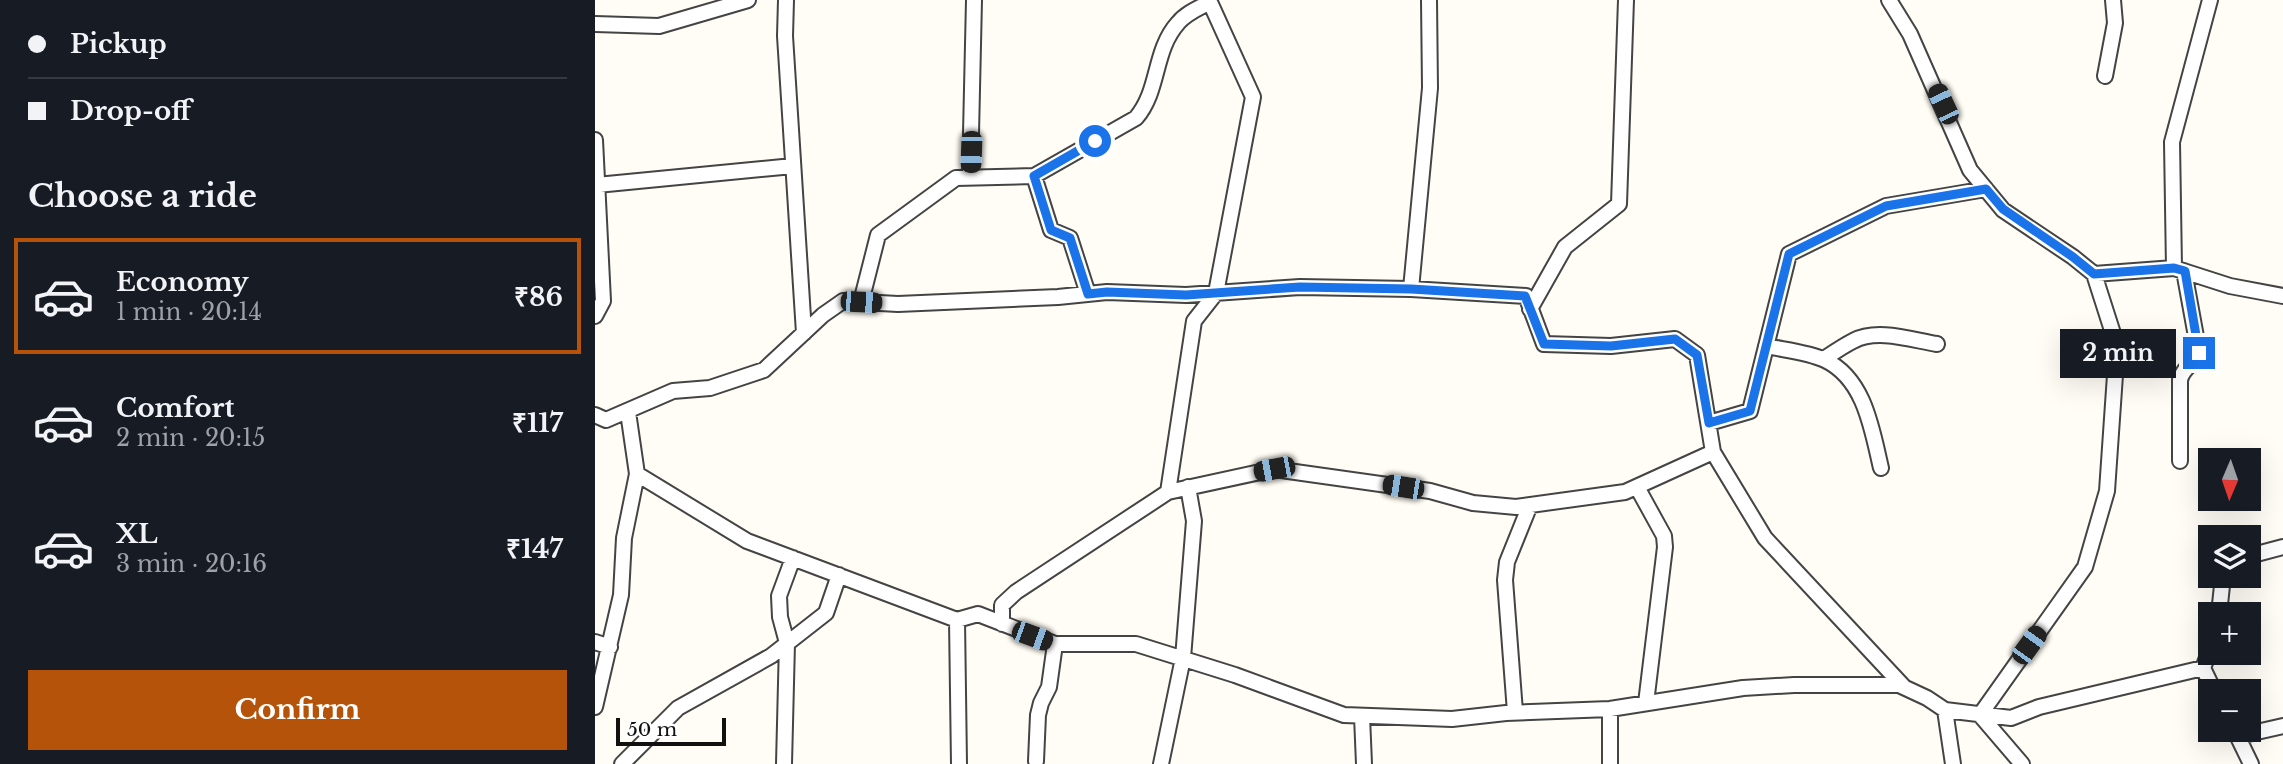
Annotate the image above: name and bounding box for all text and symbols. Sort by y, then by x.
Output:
text: Pickup [70,28,167,60]
car [1925,81,1962,127]
text: Drop-off [70,95,191,127]
route start [1079,125,1111,157]
car [960,131,983,173]
text: Choose a ride [28,176,257,216]
icon: car [32,265,95,328]
text: Economy [116,266,249,298]
text: ₹86 [514,281,563,313]
car [840,290,883,314]
text: 1 min · 20:14 [116,298,262,326]
callout: 2 min [2059,328,2175,378]
route end [2183,337,2215,369]
text: 2 min [2082,339,2154,367]
icon: car [32,391,95,454]
text: Comfort [116,392,234,424]
text: ₹117 [512,407,563,439]
text: 2 min · 20:15 [116,424,265,452]
north arrow [2198,448,2261,511]
map controls [2198,448,2261,742]
car [1252,455,1297,483]
car [1381,473,1426,501]
icon: car [32,517,95,580]
text: XL [116,518,158,550]
button: layers [2198,525,2261,588]
text: ₹147 [506,533,563,565]
text: 3 min · 20:16 [116,550,267,578]
button: + [2198,602,2261,665]
car [1009,619,1056,653]
car [2009,622,2050,668]
button: Confirm [28,670,567,750]
button: − [2198,679,2261,742]
scale bar [616,715,726,747]
text: 50 m [627,718,677,741]

